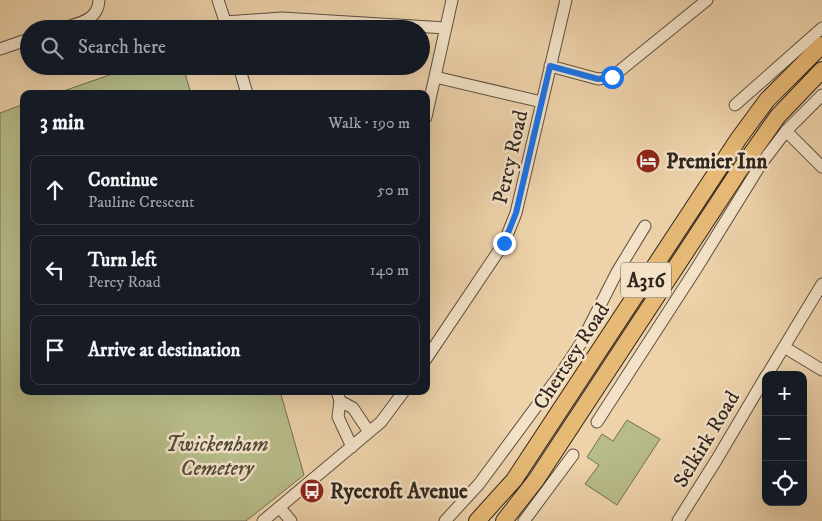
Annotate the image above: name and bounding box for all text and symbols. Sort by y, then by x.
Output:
search box [20,20,430,75]
icon: search [38,34,66,62]
text: Search here [78,36,166,59]
route start [601,66,624,89]
street label: Percy Road [488,107,534,207]
text: 3 min [40,110,85,136]
text: Walk · 190 m [328,113,410,133]
hotel icon: Premier Inn [635,148,661,174]
place label: Premier Inn [666,149,769,175]
text: Continue [88,169,158,192]
icon: ahead [41,176,69,204]
text: 50 m [377,180,409,200]
text: Pauline Crescent [88,192,195,212]
route end [493,232,516,255]
text: Turn left [88,249,157,272]
icon: left [41,256,69,284]
text: 140 m [370,260,409,280]
road number: A316 [621,262,671,298]
text: Percy Road [88,272,161,292]
street label: Chertsey Road [528,298,616,415]
icon: arrive [41,336,69,364]
text: Arrive at destination [88,339,240,362]
map controls [762,371,807,506]
button: + [762,371,807,416]
street label: Selkirk Road [668,386,746,492]
button: − [762,416,807,461]
park label: Twickenham Cemetery [166,432,268,482]
button: locate [762,461,807,506]
bus stop icon: Ryecroft Avenue [299,478,325,504]
place label: Ryecroft Avenue [330,479,468,505]

